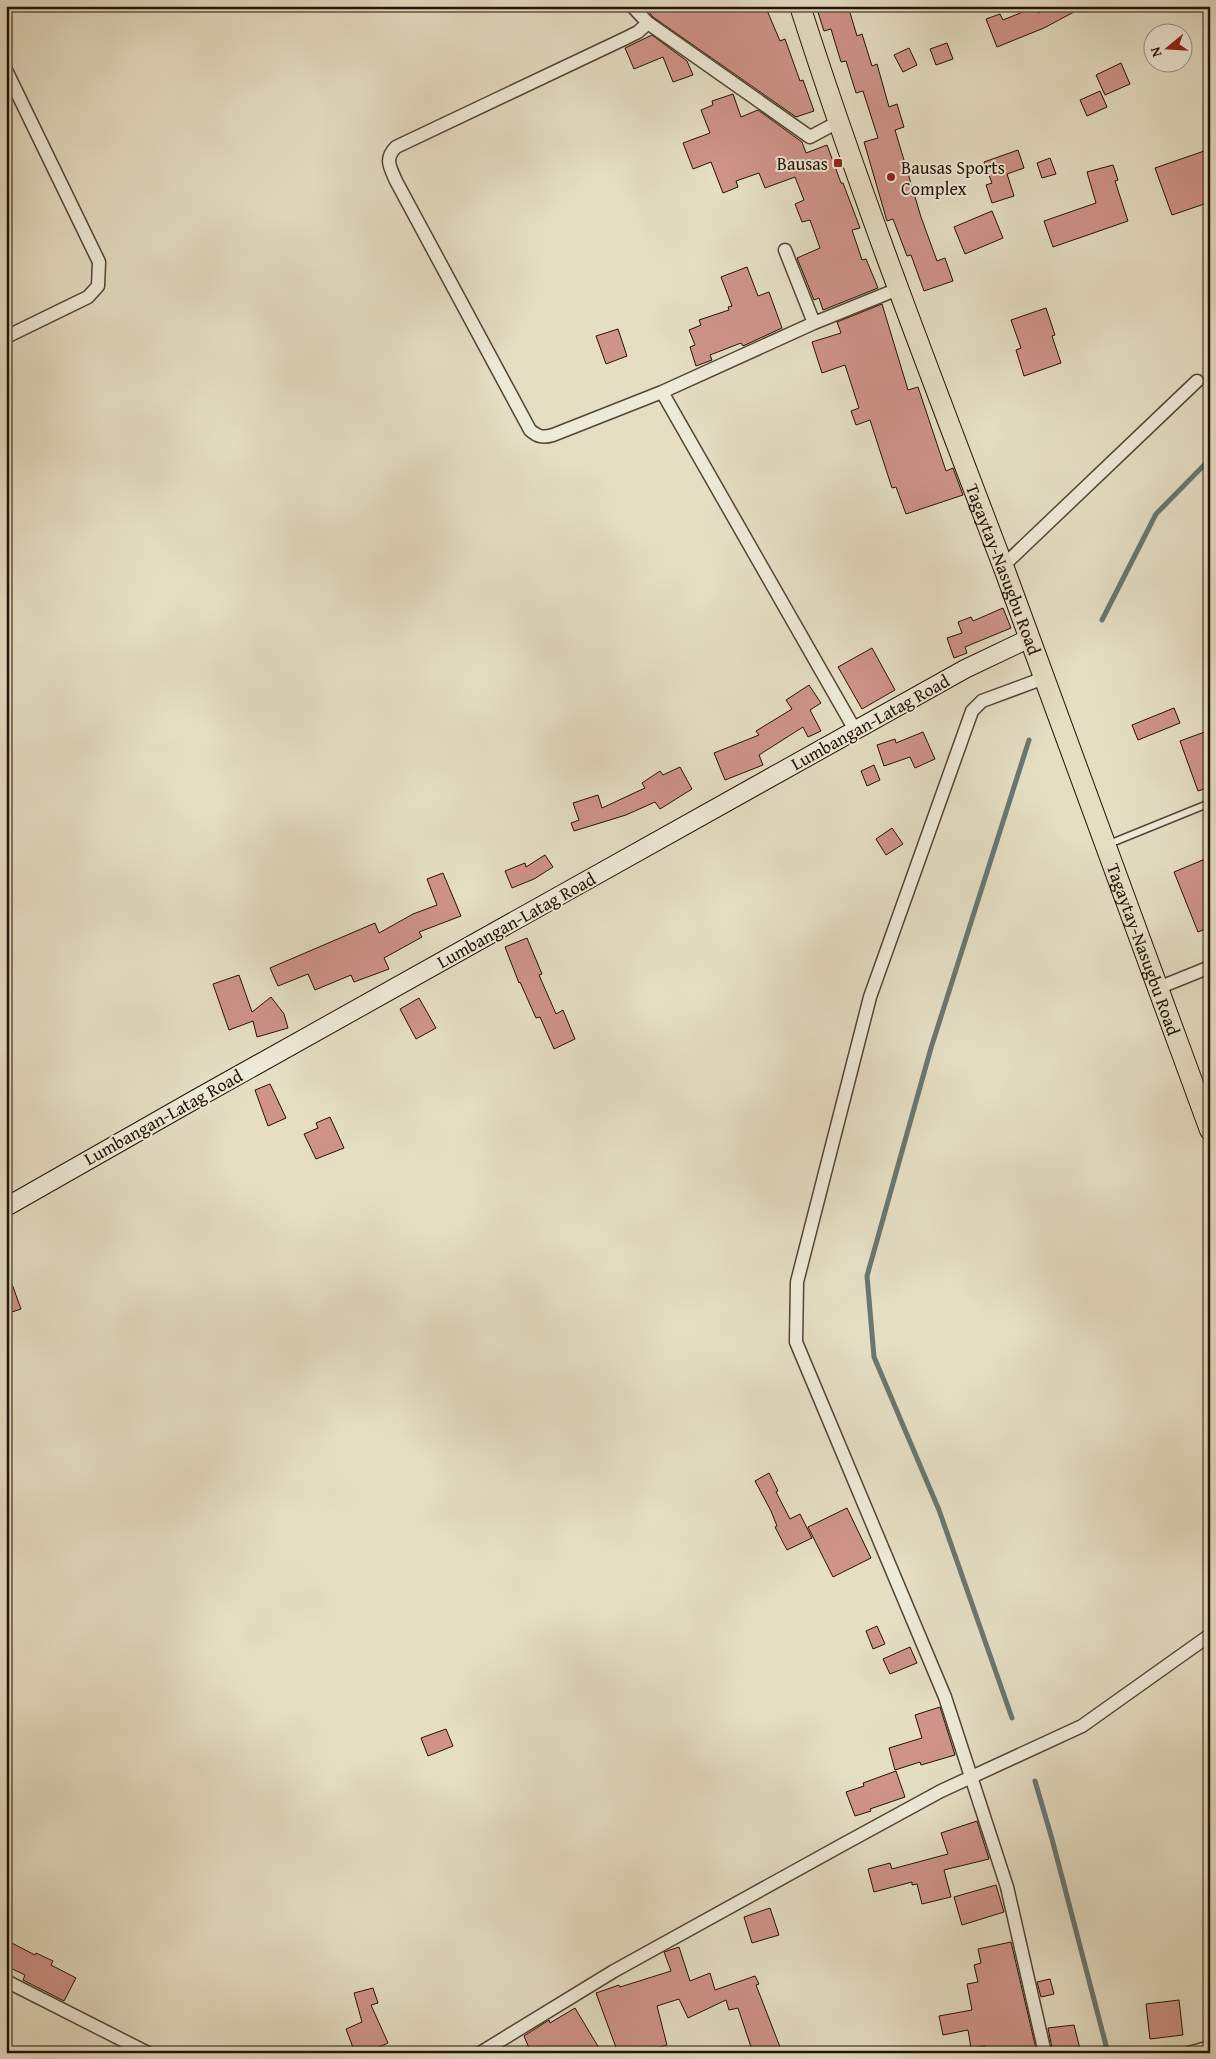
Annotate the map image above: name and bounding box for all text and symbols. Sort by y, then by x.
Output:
north arrow [1144,22,1194,72]
text: N [1144,44,1167,60]
place label: Bausas [777,150,828,177]
place label: Bausas Sports Complex [901,154,1005,202]
marker: Bausas [832,157,844,169]
marker: Bausas Sports Complex [885,171,897,183]
street label: Tagaytay-Nasugbu Road [959,480,1049,659]
street label: Lumbangan-Latag Road [786,667,955,777]
street label: Tagaytay-Nasugbu Road [1100,859,1188,1039]
street label: Lumbangan-Latag Road [432,865,601,975]
street label: Lumbangan-Latag Road [79,1062,248,1172]

